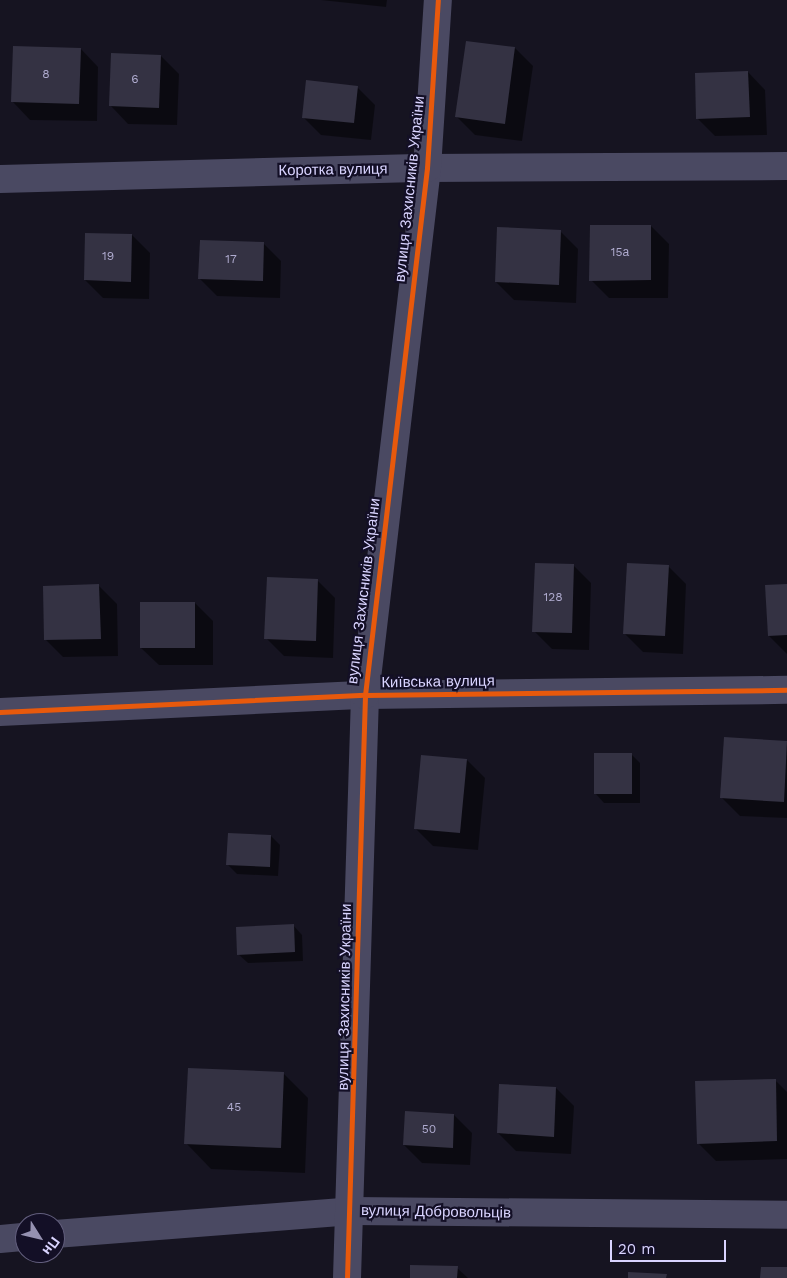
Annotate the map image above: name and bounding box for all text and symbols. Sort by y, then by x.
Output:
house number: 8 [42,68,50,82]
house number: 6 [131,73,139,87]
street label: вулиця Захисників України [391,95,429,283]
street label: Коротка вулиця [278,160,388,180]
house number: 15а [611,246,629,260]
house number: 19 [102,250,114,264]
house number: 17 [225,253,237,267]
street label: вулиця Захисників України [344,497,384,685]
house number: 128 [543,591,563,605]
street label: Київська вулиця [381,672,495,692]
street label: вулиця Захисників України [334,903,356,1091]
house number: 45 [227,1101,241,1115]
house number: 50 [422,1123,436,1137]
street label: вулиця Добровольців [361,1202,511,1222]
north arrow [15,1213,65,1263]
scale bar [612,1230,728,1262]
text: Пн [39,1234,63,1258]
text: 20 m [618,1240,656,1258]

